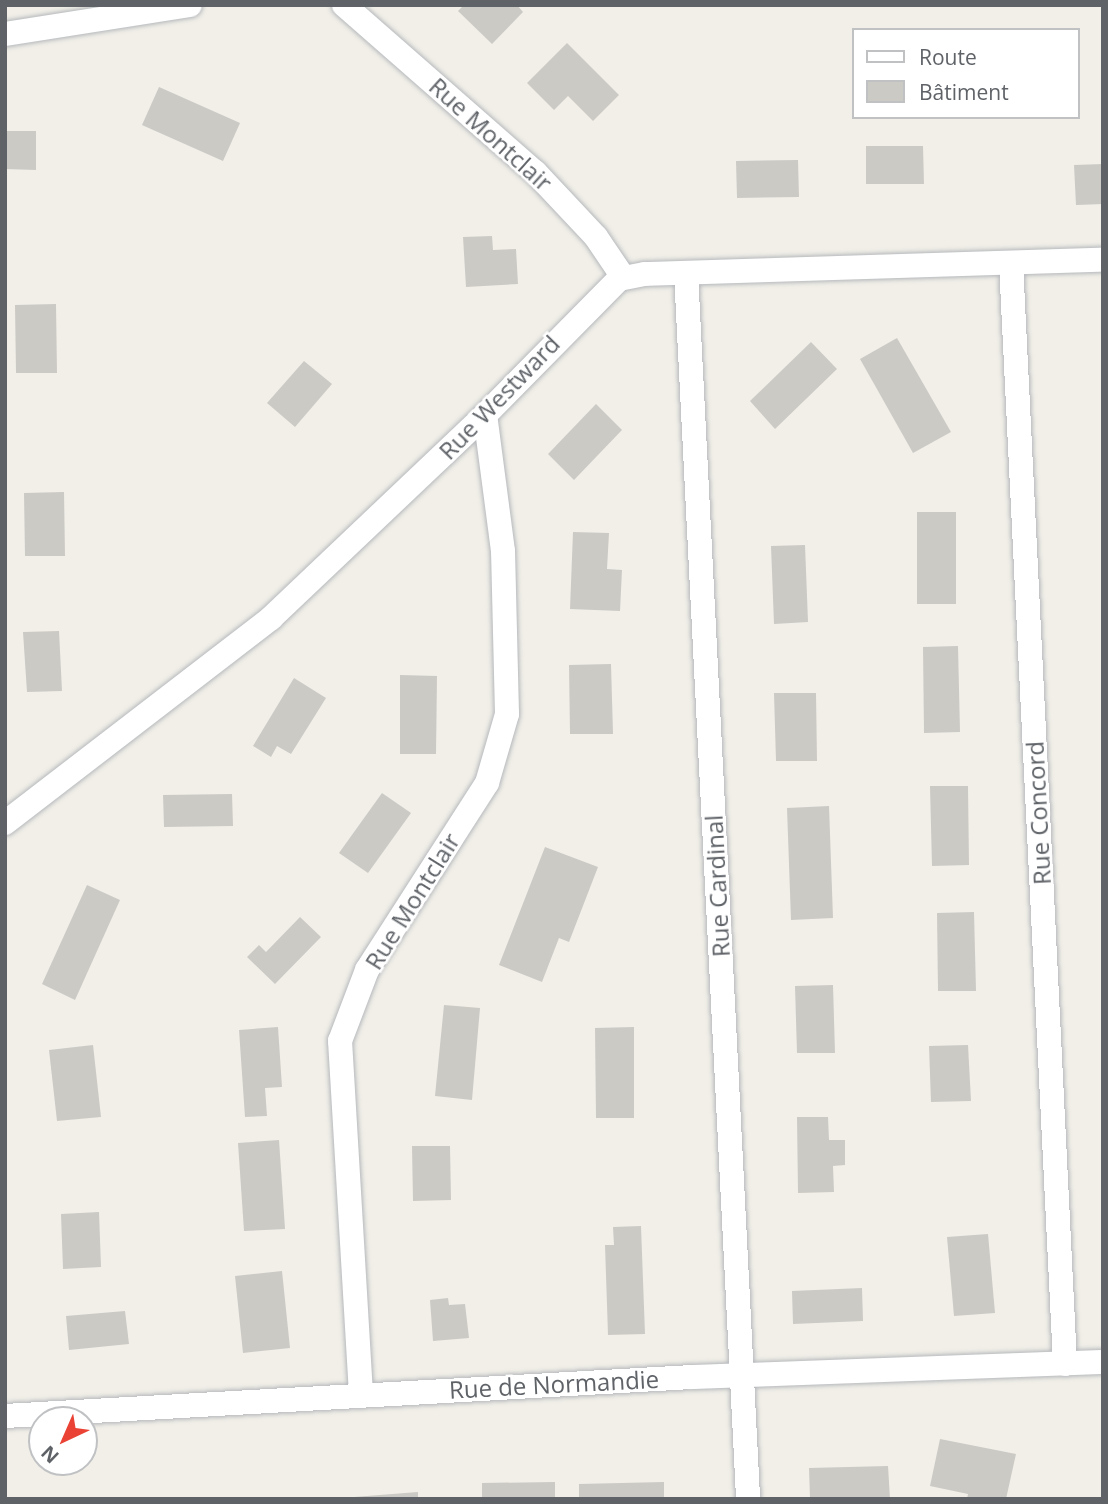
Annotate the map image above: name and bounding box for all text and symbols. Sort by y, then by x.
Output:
legend [852,28,1080,119]
text: Route [919,43,977,71]
street label: Rue Montclair [424,71,558,197]
text: Bâtiment [919,78,1009,106]
street label: Rue Westward [433,329,565,465]
street label: Rue Concord [1020,740,1056,886]
street label: Rue Cardinal [699,814,735,958]
street label: Rue Montclair [359,828,465,974]
street label: Rue de Normandie [448,1364,660,1404]
north arrow [28,1406,98,1476]
text: N [35,1440,64,1469]

